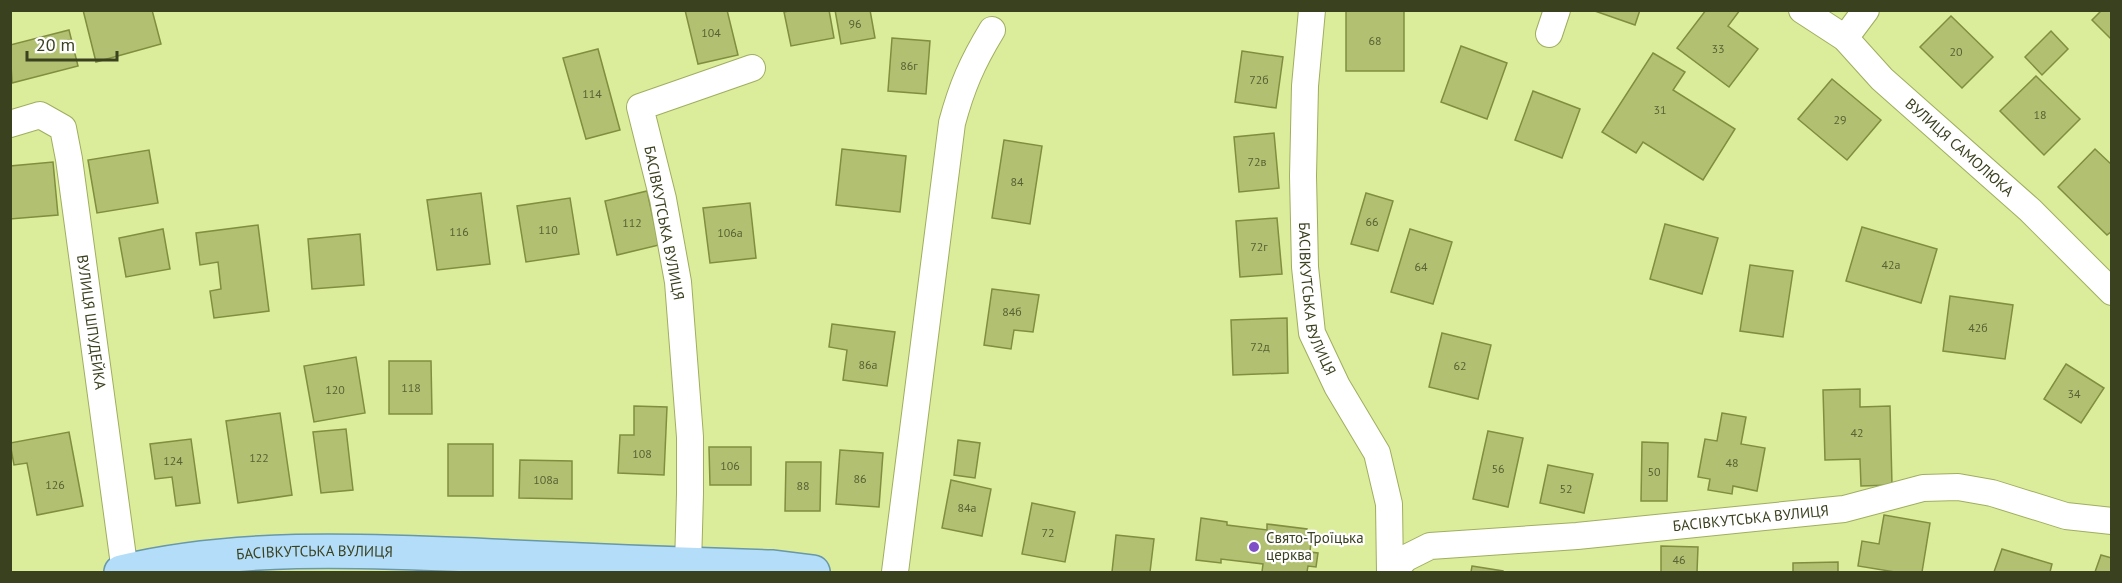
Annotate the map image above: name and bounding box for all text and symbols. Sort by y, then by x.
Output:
house number: 96 [848,16,862,31]
scale bar [27,24,117,62]
house number: 104 [701,25,721,40]
text: 20 m [36,33,75,56]
house number: 68 [1368,33,1382,48]
house number: 33 [1711,41,1725,56]
house number: 20 [1949,44,1963,59]
house number: 86г [900,58,918,73]
house number: 72б [1249,72,1269,87]
house number: 114 [582,86,602,101]
street label: ВУЛИЦЯ САМОЛЮКА [1902,94,2018,200]
house number: 31 [1653,102,1667,117]
house number: 18 [2033,107,2047,122]
house number: 29 [1833,112,1847,127]
street label: БАСІВКУТСЬКА ВУЛИЦЯ [640,144,689,302]
house number: 72в [1247,154,1267,169]
house number: 84 [1010,174,1024,189]
house number: 66 [1365,214,1379,229]
house number: 112 [622,215,642,230]
house number: 110 [538,222,558,237]
street label: БАСІВКУТСЬКА ВУЛИЦЯ [1295,222,1341,378]
house number: 116 [449,224,469,239]
house number: 106а [717,225,743,240]
house number: 72г [1250,239,1268,254]
street label: ВУЛИЦЯ ШПУДЕЙКА [73,253,110,391]
house number: 42а [1881,257,1901,272]
house number: 64 [1414,259,1428,274]
house number: 84б [1002,304,1022,319]
house number: 42б [1968,320,1988,335]
house number: 72д [1250,339,1270,354]
house number: 86а [858,357,878,372]
house number: 62 [1453,358,1467,373]
house number: 118 [401,380,421,395]
house number: 120 [325,382,345,397]
house number: 34 [2067,386,2081,401]
house number: 42 [1850,425,1864,440]
house number: 108 [632,446,652,461]
house number: 122 [249,450,269,465]
house number: 124 [163,453,183,468]
house number: 48 [1725,455,1739,470]
house number: 106 [720,458,740,473]
house number: 56 [1491,461,1505,476]
house number: 50 [1647,464,1661,479]
house number: 86 [853,471,867,486]
house number: 108а [533,472,559,487]
house number: 126 [45,477,65,492]
house number: 88 [796,478,810,493]
house number: 52 [1559,481,1573,496]
house number: 84а [957,500,977,515]
street label: БАСІВКУТСЬКА ВУЛИЦЯ [1672,501,1830,535]
house number: 72 [1041,525,1055,540]
place label: Свято-Троїцька церква [1266,528,1364,564]
marker: Свято-Троїцька церква [1247,540,1261,554]
street label: БАСІВКУТСЬКА ВУЛИЦЯ [235,541,393,563]
house number: 46 [1672,552,1686,567]

